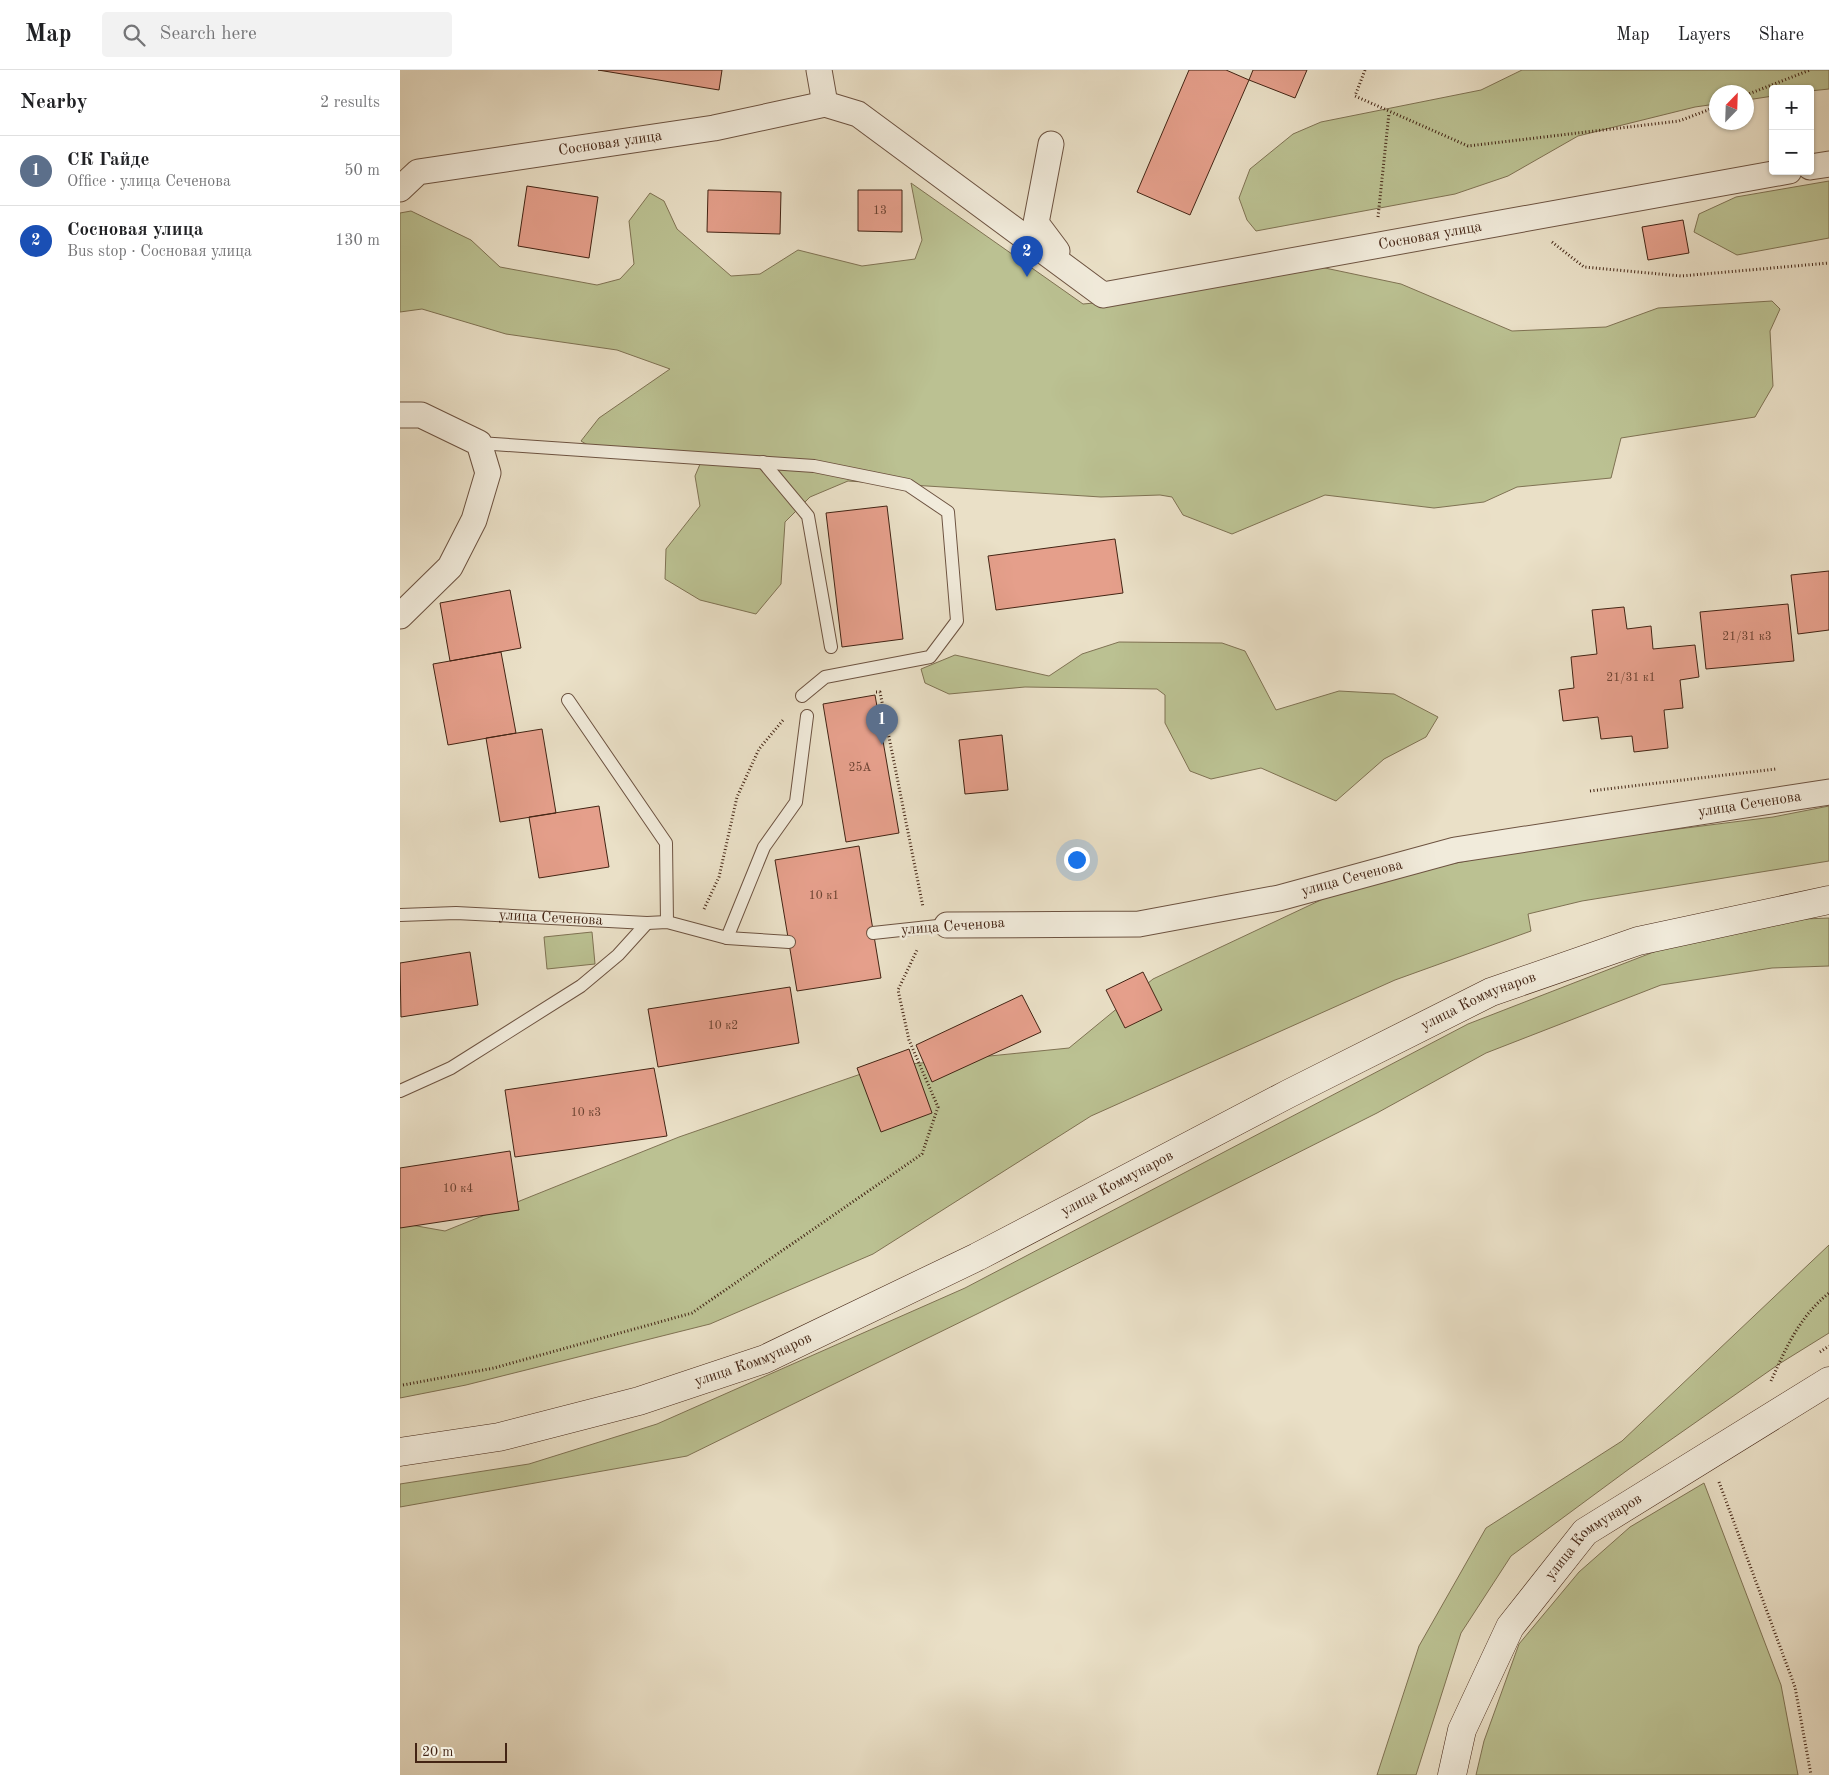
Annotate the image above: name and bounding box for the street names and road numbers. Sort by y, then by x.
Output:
street label: Сосновая улица [557,128,664,159]
street label: Сосновая улица [1377,219,1484,253]
street label: улица Сеченова [1697,789,1803,820]
street label: улица Сеченова [1300,857,1405,899]
street label: улица Сеченова [498,908,604,928]
street label: улица Сеченова [901,916,1006,938]
street label: улица Коммунаров [1419,969,1538,1033]
street label: улица Коммунаров [1059,1148,1176,1219]
street label: улица Коммунаров [693,1330,814,1389]
street label: улица Коммунаров [1543,1491,1645,1583]

